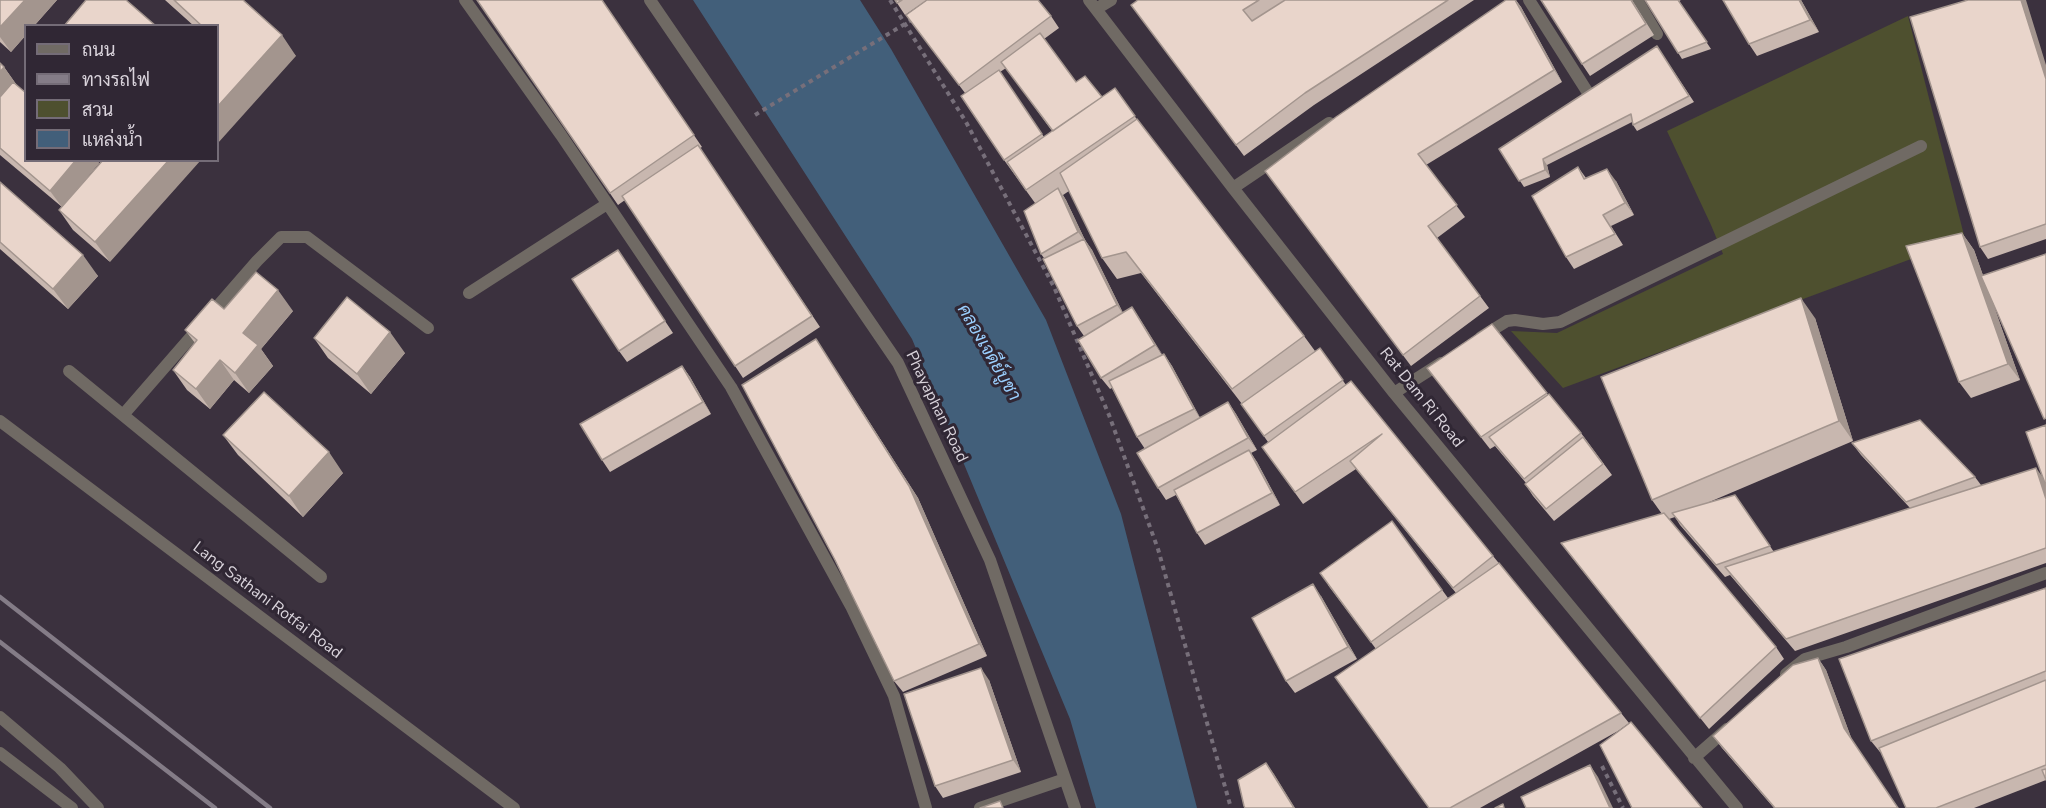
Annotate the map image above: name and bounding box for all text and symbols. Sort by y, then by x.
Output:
legend [24,24,219,162]
text: ถนน [82,38,115,62]
text: ทางรถไฟ [82,68,150,92]
text: สวน [82,98,113,122]
text: แหล่งน้ำ [82,128,143,152]
water label: คลองเจดีย์บูชา [952,301,1024,405]
street label: Rat Dam Ri Road [1375,344,1467,452]
street label: Phayaphan Road [901,348,971,466]
street label: Lang Sathani Rotfai Road [189,539,345,663]

